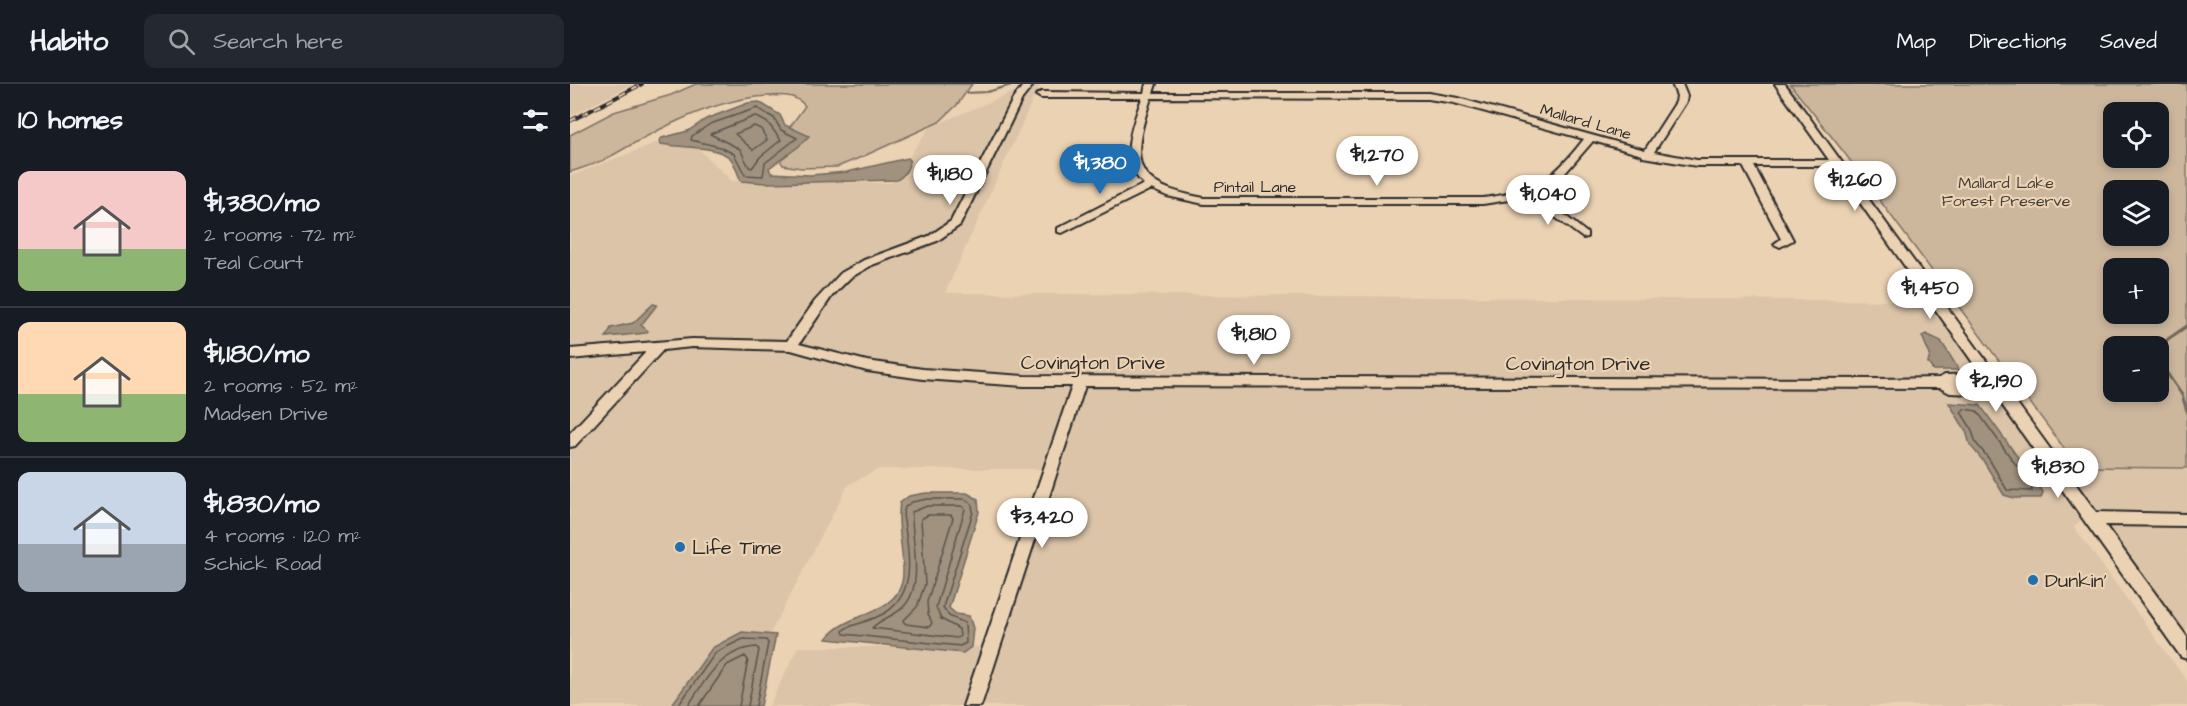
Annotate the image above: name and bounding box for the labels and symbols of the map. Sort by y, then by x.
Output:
street label: Mallard Lane [1538,98,1634,146]
pin: $1,270 [1328,136,1426,187]
pin: $1,380 [1051,144,1149,195]
pin: $1,180 [901,155,999,206]
pin: $1,260 [1806,161,1904,212]
park label: Mallard Lake Forest Preserve [1942,172,2071,212]
pin: $1,040 [1499,175,1597,226]
street label: Pintail Lane [1214,176,1297,198]
pin: $1,450 [1881,269,1979,320]
pin: $1,810 [1205,315,1303,366]
street label: Covington Drive [1021,349,1166,378]
street label: Covington Drive [1506,350,1651,379]
pin: $2,190 [1947,362,2045,413]
pin: $1,830 [2009,448,2107,499]
pin: $3,420 [993,498,1091,549]
place label: Life Time [692,534,782,562]
marker: Life Time [673,540,687,554]
place label: Dunkin' [2045,567,2107,595]
marker: Dunkin' [2026,573,2040,587]

